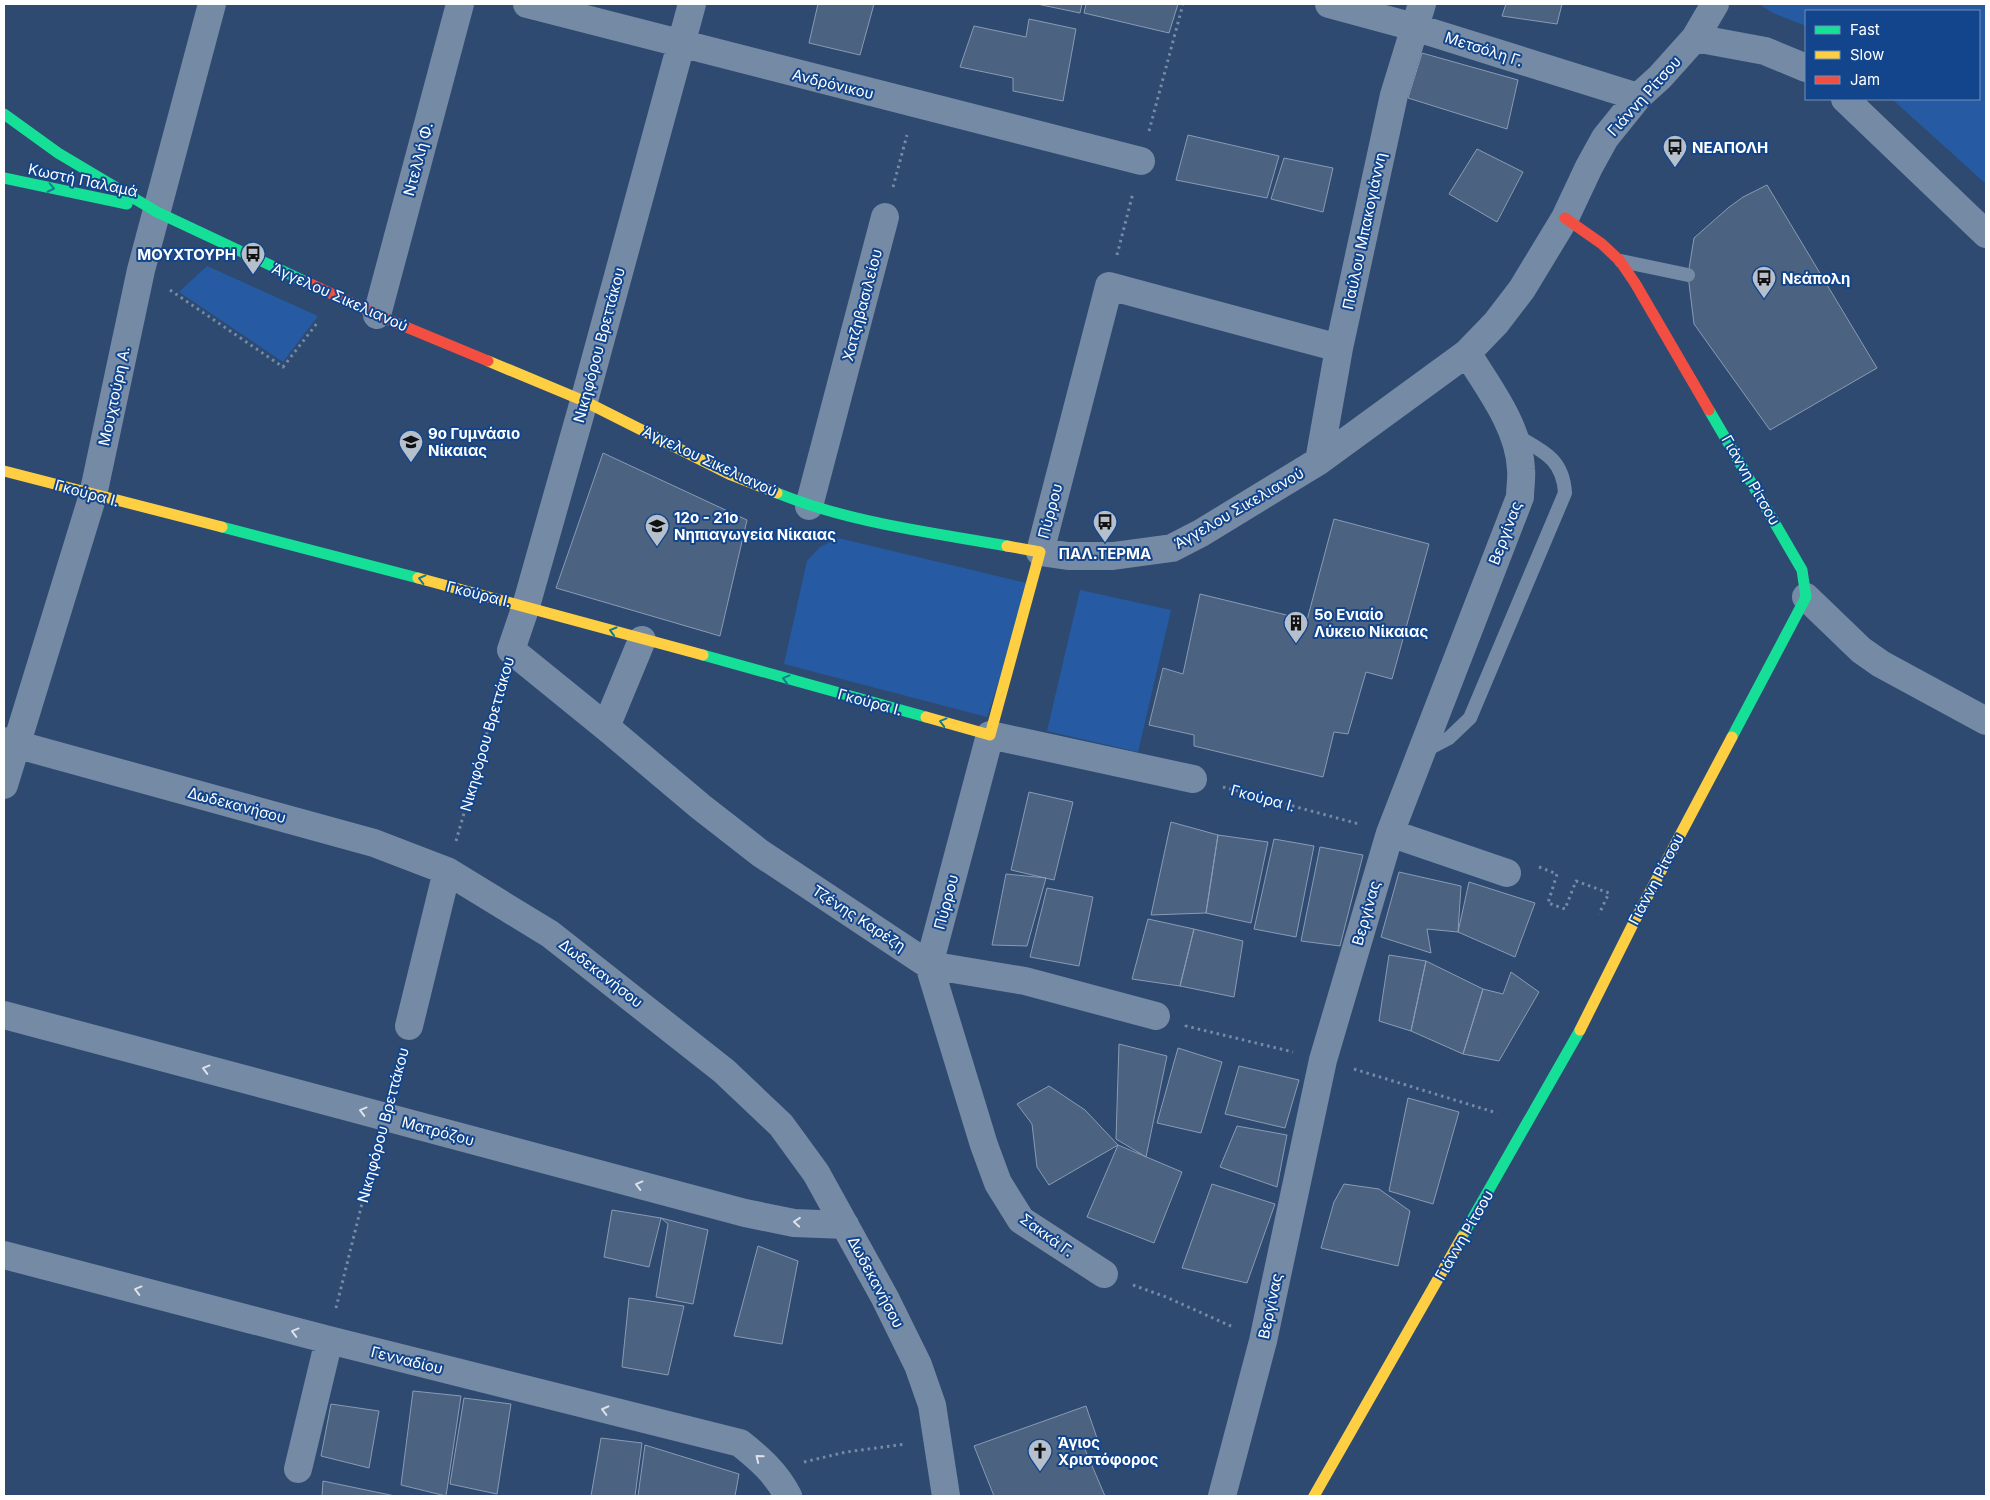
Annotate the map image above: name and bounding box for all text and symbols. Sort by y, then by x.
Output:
legend [1805,10,1980,100]
text: Fast [1850,20,1880,39]
street label: Μετσόλη Γ. [1443,27,1525,71]
text: Slow [1850,45,1884,64]
street label: Γιάννη Ρίτσου [1603,52,1685,140]
street label: Ανδρόνικου [790,65,876,103]
text: Jam [1850,70,1880,89]
street label: Ντελλή Φ. [399,120,437,198]
bus stop icon: ΝΕΑΠΟΛΗ [1662,134,1688,168]
place label: ΝΕΑΠΟΛΗ [1692,138,1768,157]
street label: Παύλου Μπακογιάννη [1338,151,1390,311]
street label: Κωστή Παλαμά [26,159,140,201]
one-way arrow [47,182,56,193]
bus stop icon: ΜΟΥΧΤΟΥΡΗ [240,241,266,275]
place label: ΜΟΥΧΤΟΥΡΗ [137,245,236,264]
street label: Χατζηβασιλείου [838,247,886,363]
street label: Άγγελου Σικελιανού [269,258,411,336]
street label: Νικηφόρου Βρεττάκου [569,265,629,425]
bus stop icon: Νεάπολη [1751,265,1777,299]
place label: Νεάπολη [1782,269,1850,288]
street label: Μουχτούρη Α. [94,344,134,448]
street label: Άγγελου Σικελιανού [639,421,781,501]
place label: 9ο Γυμνάσιο Νίκαιας [428,424,520,460]
school or university icon: 9ο Γυμνάσιο Νίκαιας [398,429,424,463]
street label: Γιάννη Ρίτσου [1718,432,1784,528]
street label: Άγγελου Σικελιανού [1171,463,1307,553]
street label: Γκούρα Ι. [53,475,121,511]
street label: Πύρρου [1034,481,1066,541]
street label: Βεργίνας [1484,498,1526,568]
place label: 12ο - 21ο Νηπιαγωγεία Νίκαιας [674,508,836,544]
bus stop icon: ΠΑΛ.ΤΕΡΜΑ [1092,509,1118,543]
school or university icon: 12ο - 21ο Νηπιαγωγεία Νίκαιας [644,513,670,547]
place label: ΠΑΛ.ΤΕΡΜΑ [1059,544,1151,563]
one-way arrow [418,574,427,585]
street label: Γκούρα Ι. [445,577,513,611]
place label: 5ο Ενιαίο Λύκειο Νίκαιας [1314,605,1428,641]
building icon: 5ο Ενιαίο Λύκειο Νίκαιας [1283,610,1309,644]
one-way arrow [609,626,617,637]
street label: Νικηφόρου Βρεττάκου [456,654,518,814]
one-way arrow [782,674,791,685]
street label: Γκούρα Ι. [836,684,904,720]
one-way arrow [940,718,948,728]
street label: Γκούρα Ι. [1229,780,1297,816]
street label: Δωδεκανήσου [186,783,288,827]
street label: Γιάννη Ρίτσου [1624,830,1688,928]
street label: Πύρρου [930,872,962,932]
street label: Βεργίνας [1348,878,1384,948]
street label: Τζένης Καρέζη [809,881,909,955]
street label: Δωδεκανήσου [555,934,647,1012]
street label: Νικηφόρου Βρεττάκου [353,1045,413,1205]
one-way arrow [203,1065,211,1075]
one-way arrow [359,1106,368,1117]
street label: Ματρόζου [400,1112,476,1150]
one-way arrow [634,1180,643,1191]
street label: Γιάννη Ρίτσου [1431,1187,1497,1283]
street label: Σακκά Γ. [1016,1209,1078,1261]
one-way arrow [792,1217,800,1228]
street label: Δωδεκανήσου [844,1233,908,1331]
street label: Βεργίνας [1254,1271,1286,1341]
one-way arrow [134,1286,142,1296]
one-way arrow [291,1327,300,1337]
street label: Γενναδίου [369,1342,445,1378]
one-way arrow [601,1405,610,1416]
place label: Άγιος Χριστόφορος [1058,1433,1159,1469]
church icon: Άγιος Χριστόφορος [1027,1438,1053,1472]
one-way arrow [755,1455,765,1464]

